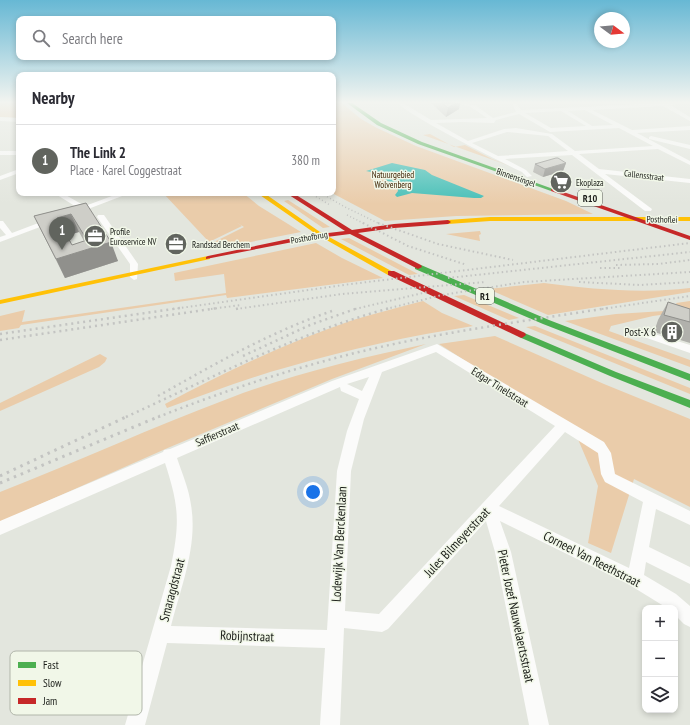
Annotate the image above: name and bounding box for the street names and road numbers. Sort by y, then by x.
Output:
street label: Binnensingel [495,165,538,189]
street label: Callensstraat [623,167,665,183]
road number: R10 [578,190,602,206]
street label: Posthoflei [646,213,678,225]
street label: Posthofbrug [290,228,328,246]
road number: R1 [476,288,494,304]
street label: Edgar Tinelstraat [469,364,531,410]
street label: Saffierstraat [193,419,241,449]
street label: Lodewijk Van Berckenlaan [327,485,351,602]
street label: Jules Bilmeyerstraat [420,503,494,581]
street label: Corneel Van Reethstraat [541,527,644,591]
street label: Pieter Jozef Nauwelaertsstraat [494,548,538,684]
street label: Smaragdstraat [155,556,189,623]
street label: Robijnstraat [220,627,275,645]

